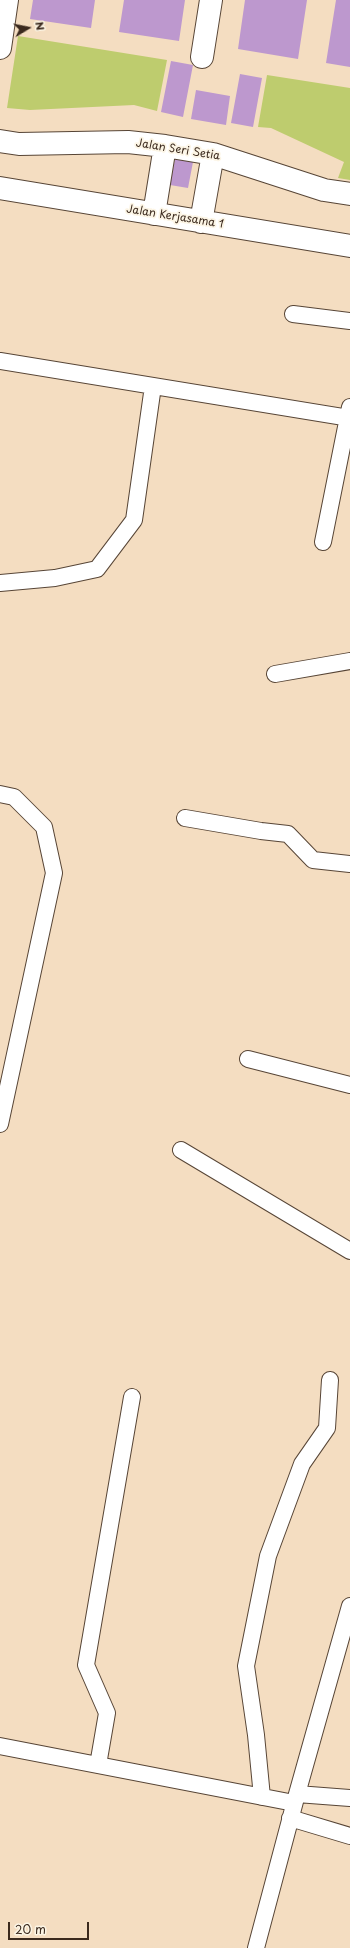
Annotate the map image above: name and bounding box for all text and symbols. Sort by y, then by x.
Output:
north arrow [8,8,48,48]
text: N [31,20,49,32]
street label: Jalan Seri Setia [135,137,221,163]
street label: Jalan Kerjasama 1 [125,203,225,231]
scale bar [10,1914,91,1940]
text: 20 m [15,1920,46,1938]

